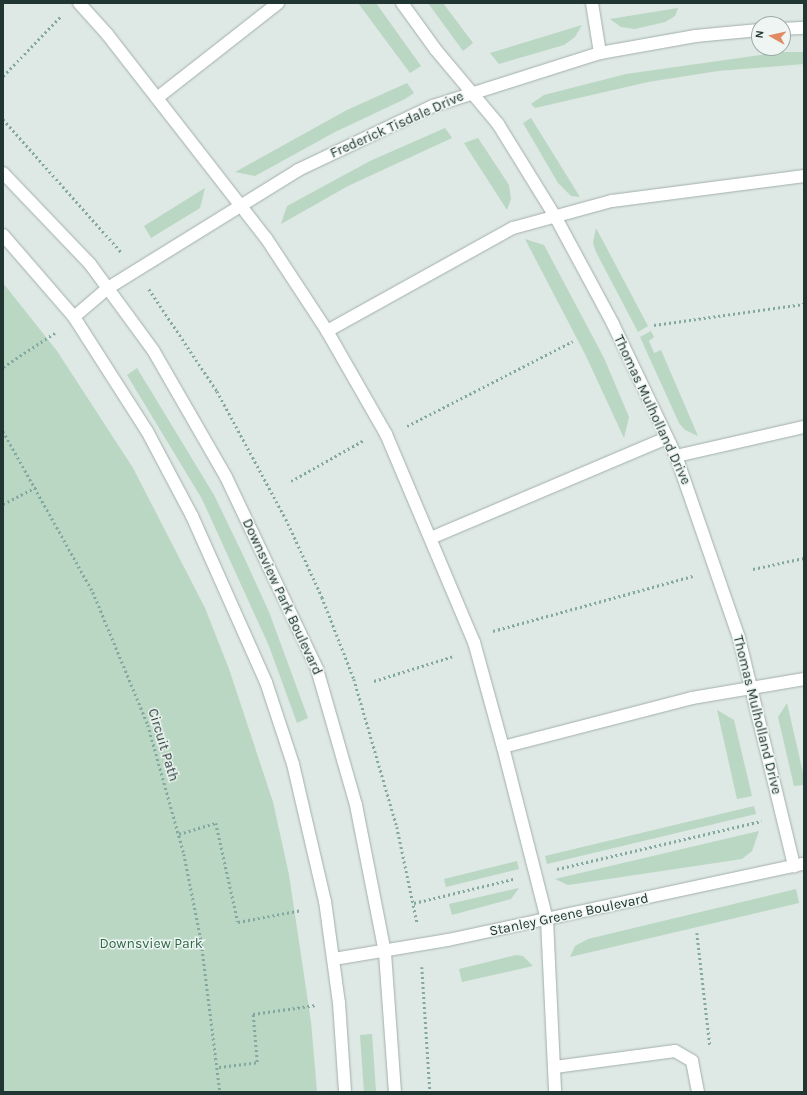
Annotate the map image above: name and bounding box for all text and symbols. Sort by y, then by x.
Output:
north arrow [751,16,791,56]
text: N [753,30,767,39]
street label: Frederick Tisdale Drive [328,88,466,162]
street label: Thomas Mulholland Drive [610,332,694,488]
street label: Downsview Park Boulevard [238,516,326,678]
street label: Thomas Mulholland Drive [729,634,785,796]
street label: Circuit Path [144,706,182,784]
street label: Stanley Greene Boulevard [488,890,650,940]
park label: Downsview Park [99,936,203,952]

